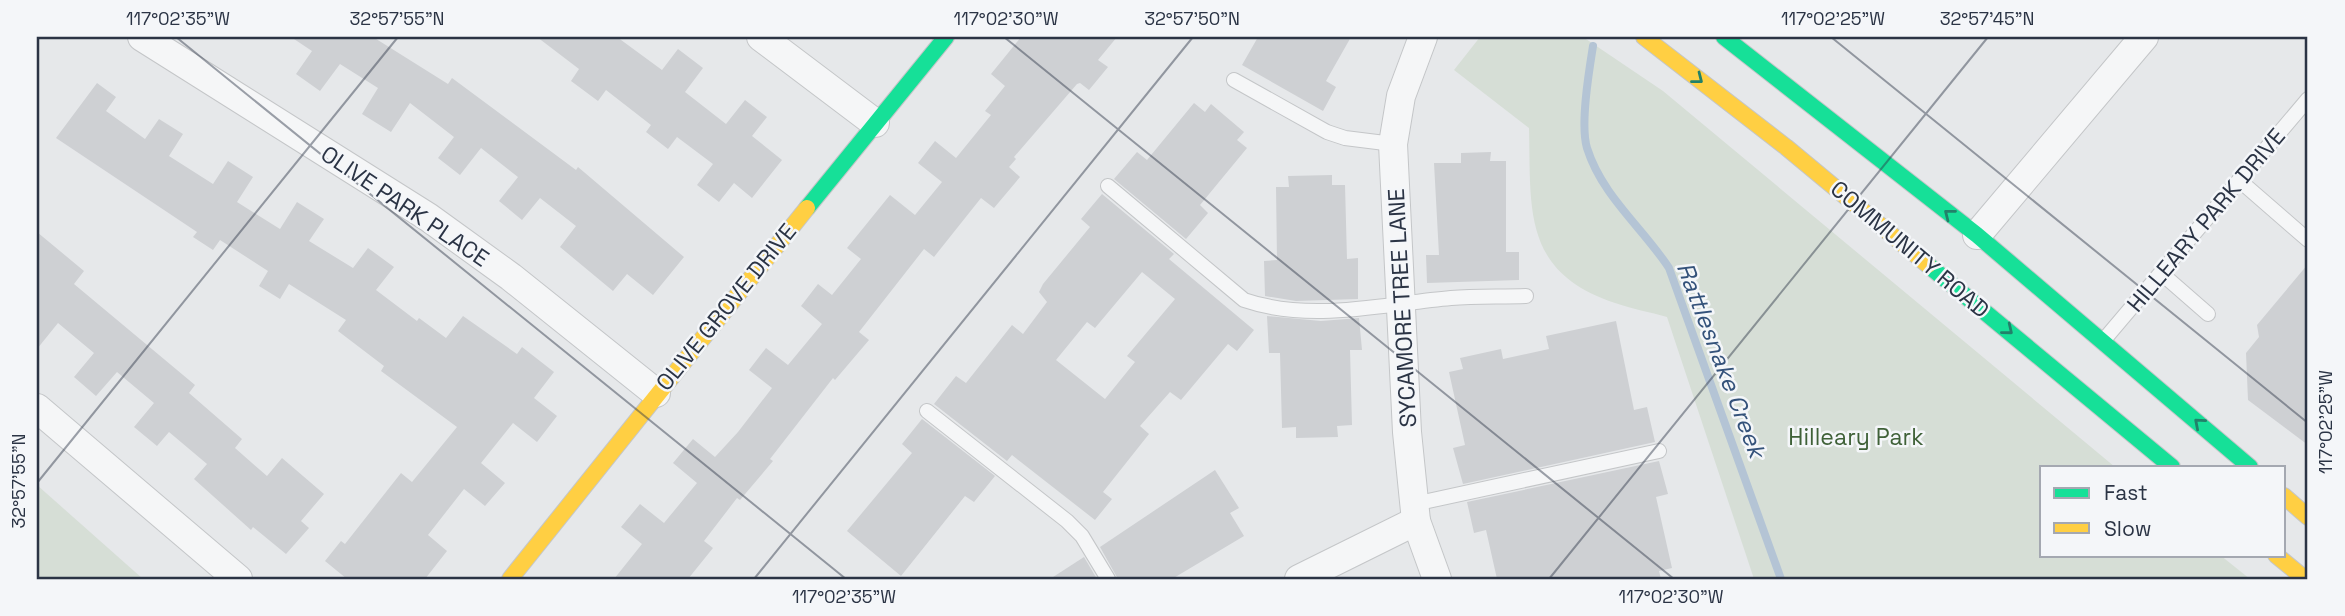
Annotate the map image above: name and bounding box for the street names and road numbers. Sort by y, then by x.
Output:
street label: HILLEARY PARK DRIVE [2120,122,2292,318]
street label: OLIVE PARK PLACE [315,139,495,273]
street label: COMMUNITY ROAD [1824,174,1996,324]
street label: SYCAMORE TREE LANE [1381,188,1423,428]
street label: OLIVE GROVE DRIVE [649,217,803,397]

